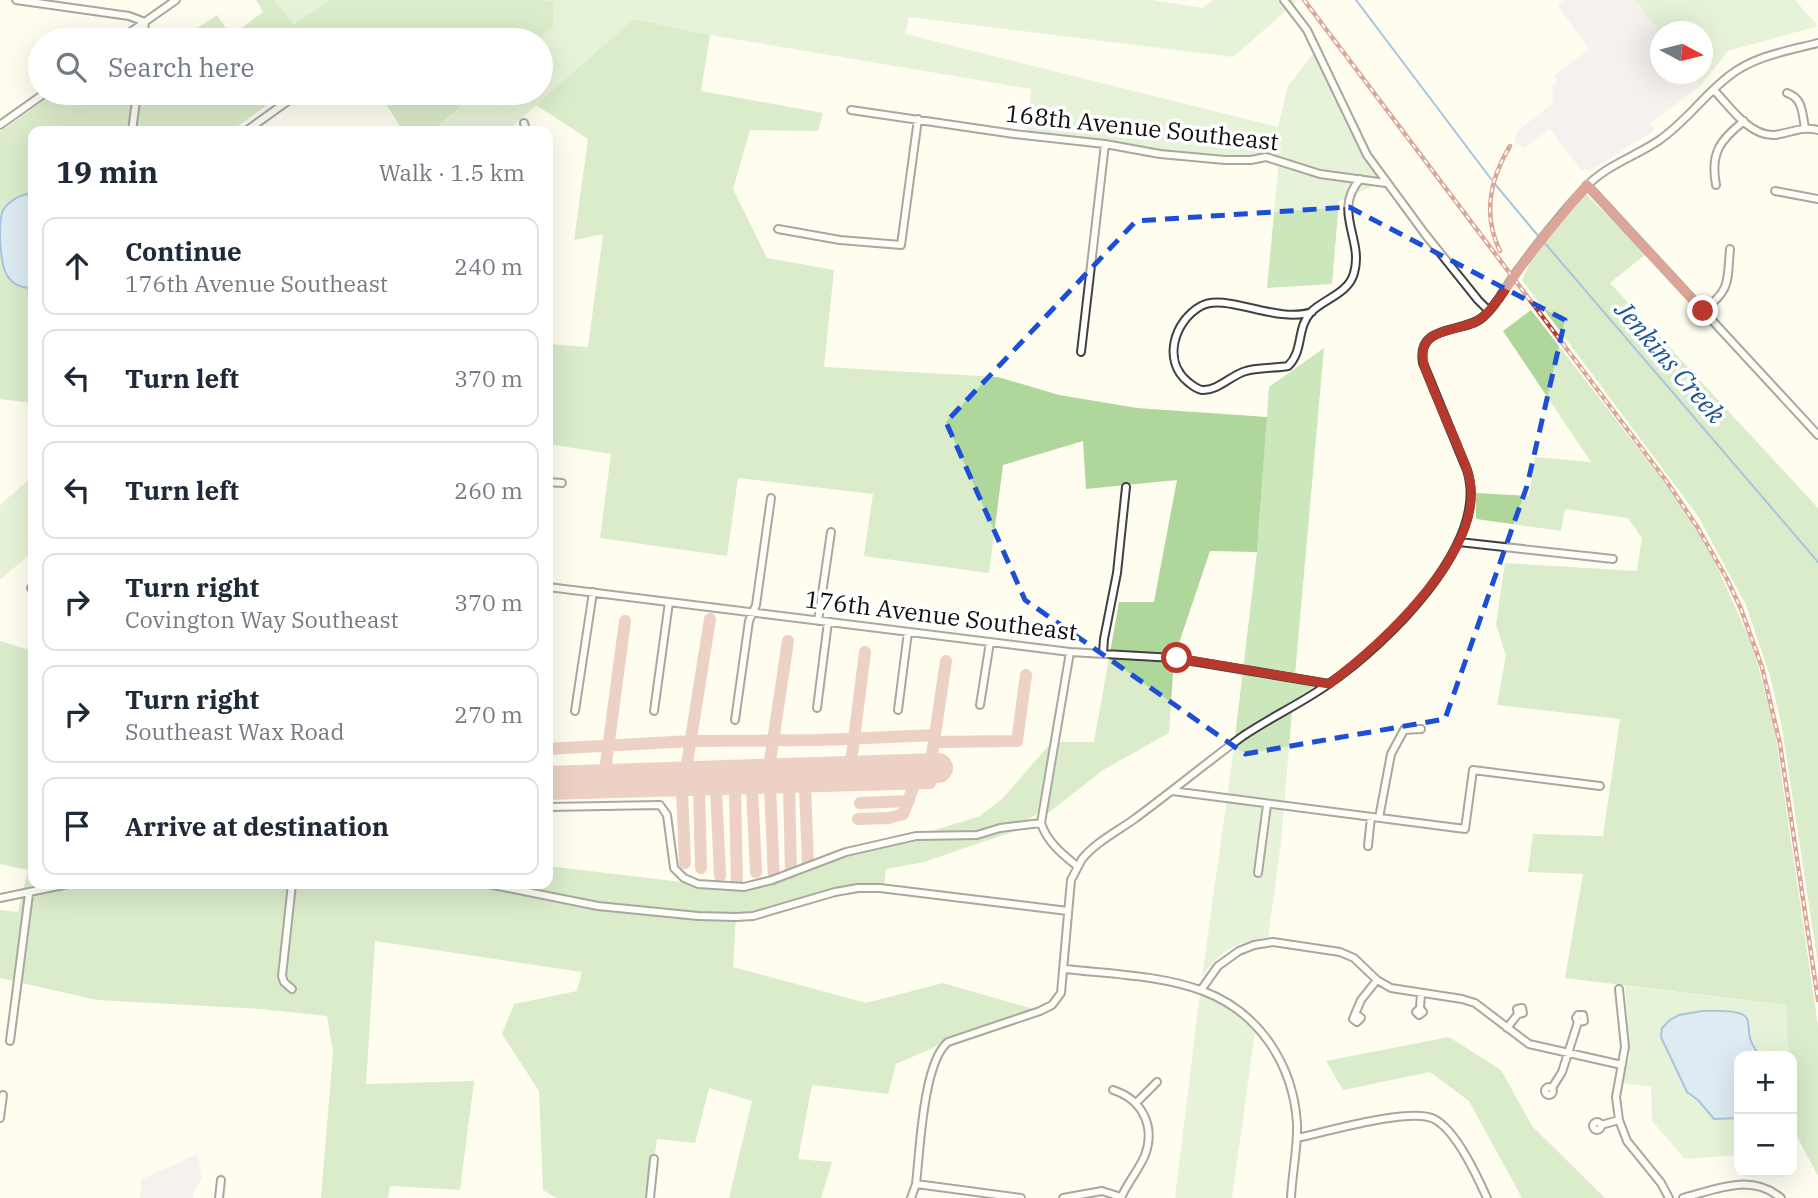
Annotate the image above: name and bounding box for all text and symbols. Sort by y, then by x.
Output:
north arrow [1650,21,1713,84]
search box [28,28,553,105]
icon: search [52,48,90,86]
text: Search here [108,50,254,84]
street label: 168th Avenue Southeast [1004,97,1280,157]
text: 19 min [56,152,158,191]
text: Walk · 1.5 km [379,157,525,187]
text: Continue [125,234,242,268]
icon: ahead [58,247,96,285]
text: 240 m [454,251,523,281]
text: 176th Avenue Southeast [125,268,388,298]
water label: Jenkins Creek [1607,292,1734,430]
route end [1687,295,1718,326]
icon: left [58,359,96,397]
text: Turn left [125,361,239,395]
text: 370 m [454,363,523,393]
icon: left [58,471,96,509]
text: Turn left [125,473,239,507]
text: 260 m [454,475,523,505]
text: Turn right [125,570,259,604]
street label: 176th Avenue Southeast [803,582,1079,648]
icon: right [58,583,96,621]
text: 370 m [454,587,523,617]
text: Covington Way Southeast [125,604,399,634]
route start [1161,642,1192,673]
text: Turn right [125,682,259,716]
icon: right [58,695,96,733]
text: 270 m [454,699,523,729]
text: Southeast Wax Road [125,716,344,746]
icon: arrive [58,807,96,845]
text: Arrive at destination [125,809,389,843]
map controls [1734,1051,1797,1177]
button: + [1734,1051,1797,1114]
button: − [1734,1114,1797,1177]

